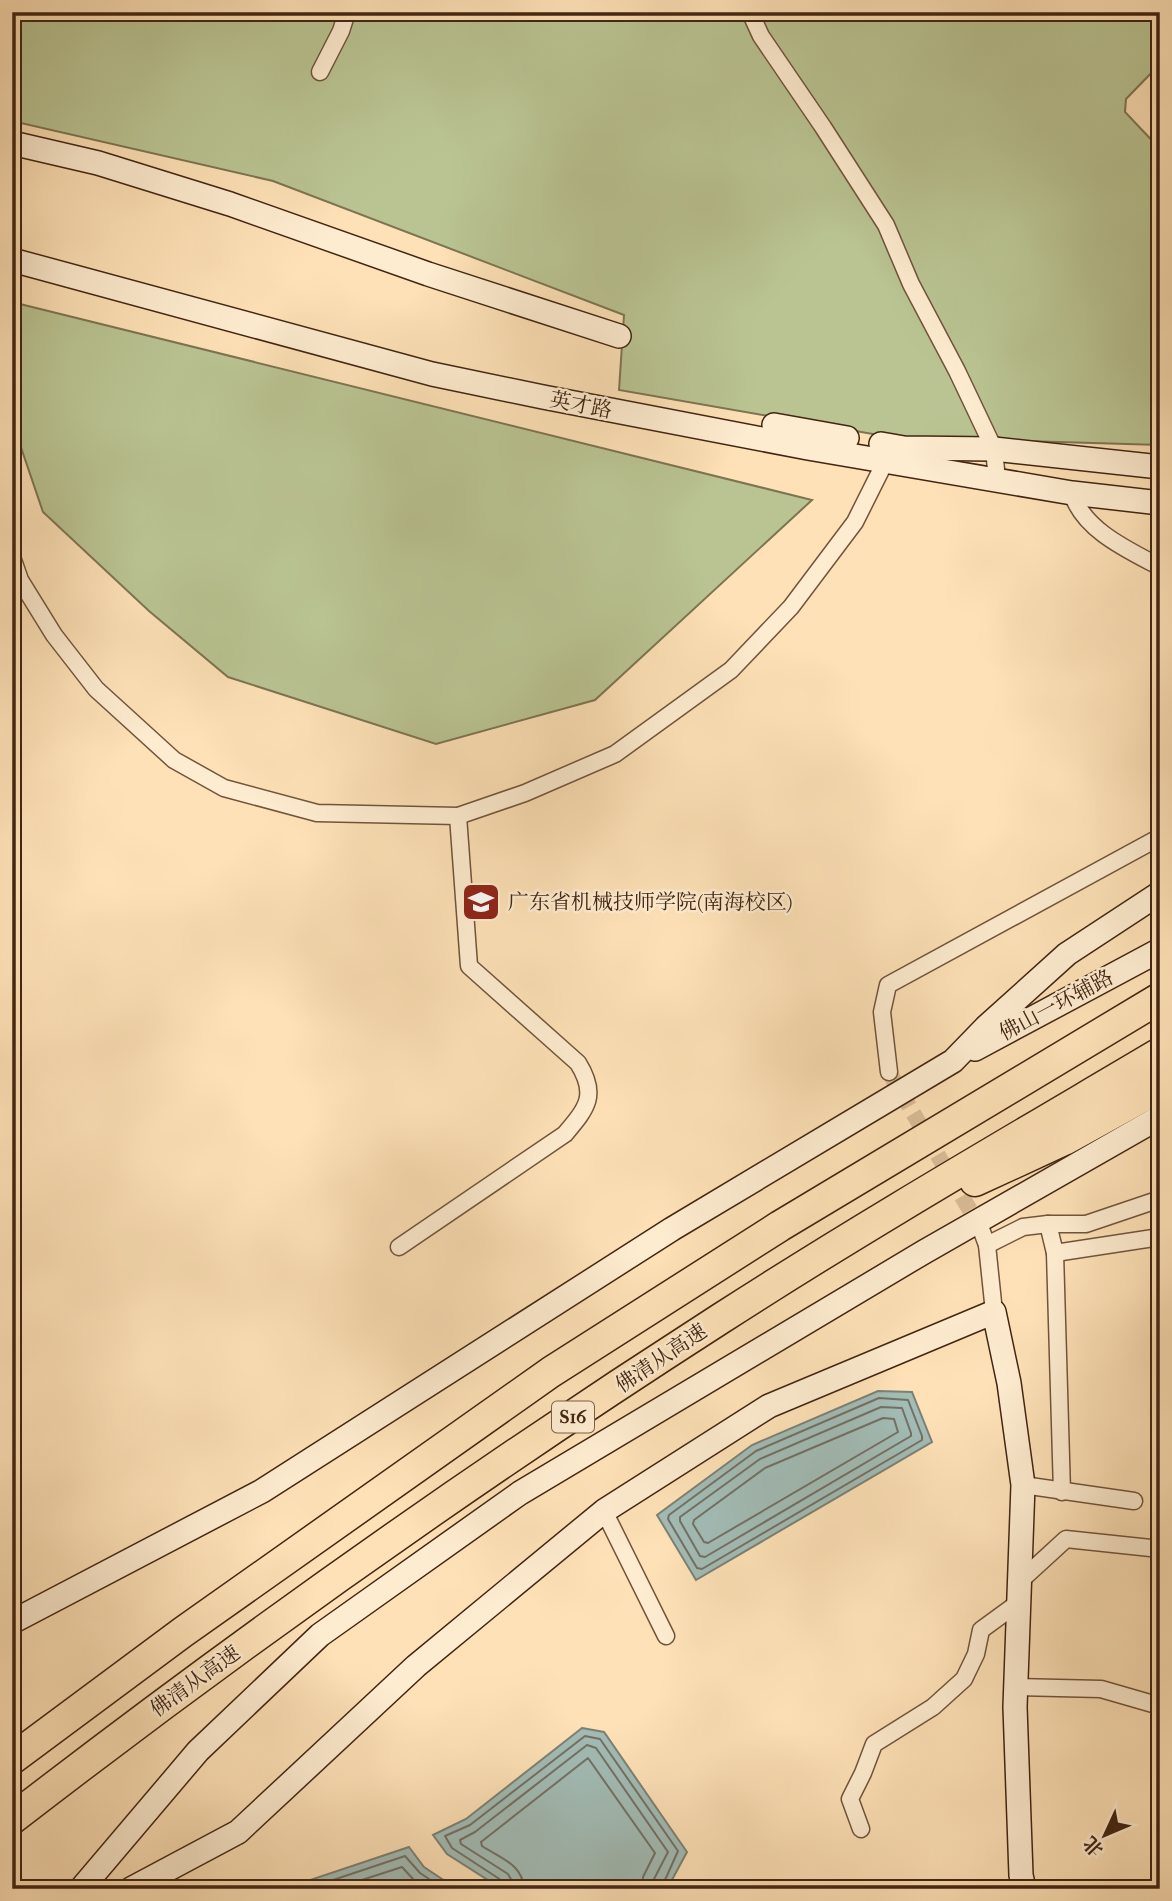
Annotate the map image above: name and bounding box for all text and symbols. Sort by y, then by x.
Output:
street label: 英才路 [548,387,614,423]
school or university icon: 广东省机械技师学院(南海校区) [460,881,502,923]
place label: 广东省机械技师学院(南海校区) [508,890,793,914]
street label: 佛山一环辅路 [995,965,1117,1045]
street label: 佛清从高速 [611,1319,711,1397]
road number: S16 [552,1401,594,1432]
street label: 佛清从高速 [145,1640,245,1722]
north arrow [1070,1800,1140,1870]
text: 北 [1079,1832,1108,1861]

